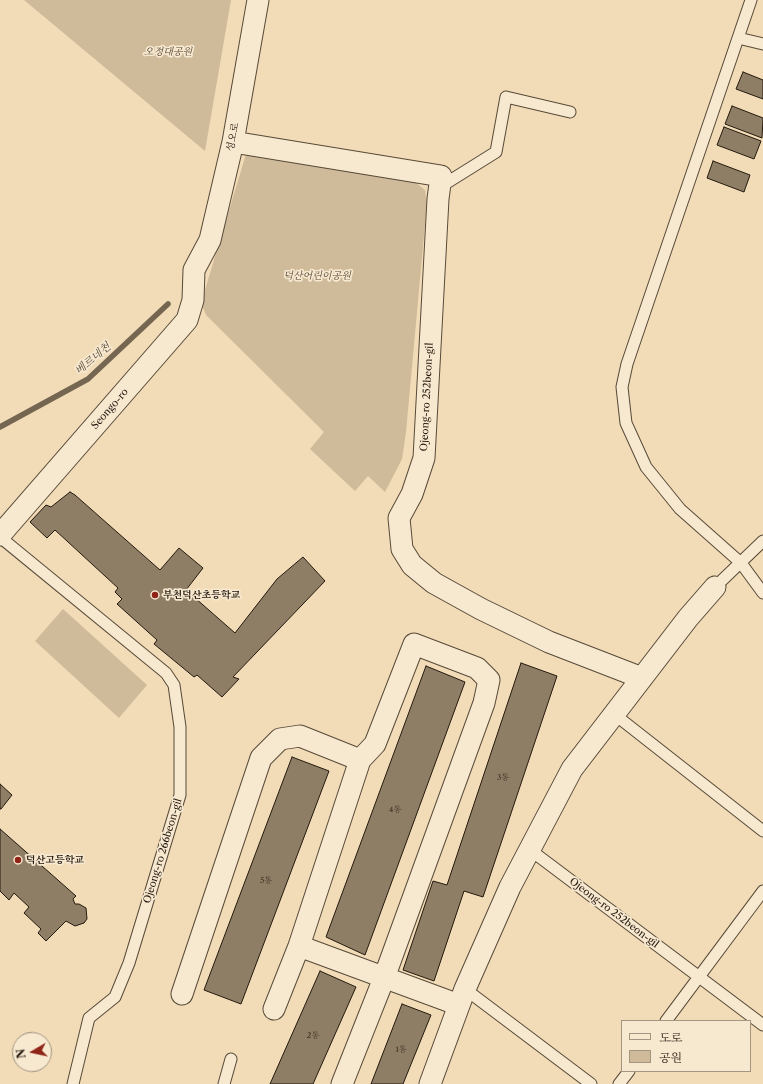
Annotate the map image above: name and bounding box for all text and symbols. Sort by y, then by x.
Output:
park label: 오정대공원 [144,46,192,58]
street label: 성오로 [224,122,242,152]
park label: 덕산어린이공원 [283,270,351,282]
water label: 베르네천 [72,340,114,378]
street label: Ojeong-ro 252beon-gil [418,342,436,452]
street label: Seongo-ro [89,386,131,432]
place label: 부천덕산초등학교 [163,589,240,601]
marker: 부천덕산초등학교 [150,590,160,600]
house number: 3동 [497,773,509,783]
street label: Ojeong-ro 266beon-gil [141,797,185,905]
house number: 4동 [389,805,401,815]
place label: 덕산고등학교 [26,854,84,866]
marker: 덕산고등학교 [13,855,23,865]
house number: 5동 [260,876,272,886]
street label: Ojeong-ro 252beon-gil [567,876,661,950]
legend [621,1020,751,1072]
text: 도로 [659,1030,682,1045]
house number: 2동 [307,1031,319,1041]
north arrow [12,1032,52,1072]
house number: 1동 [395,1045,407,1055]
text: N [13,1048,29,1060]
text: 공원 [659,1050,682,1065]

